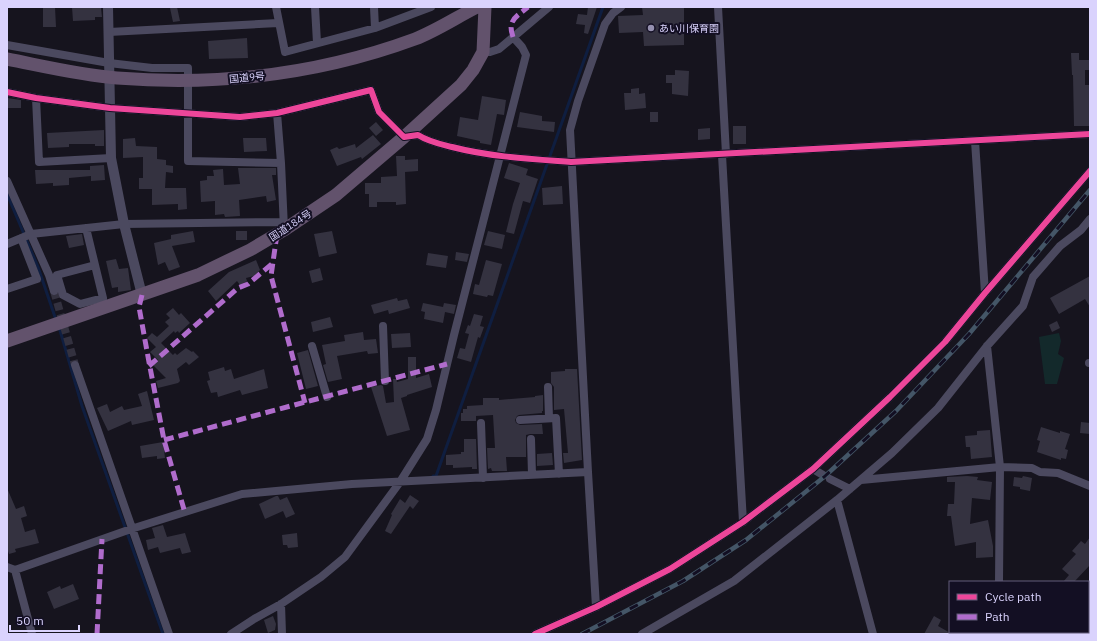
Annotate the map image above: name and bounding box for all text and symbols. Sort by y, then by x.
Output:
place label: あい川保育園 [659,22,719,35]
marker: あい川保育園 [646,23,656,33]
street label: 国道9号 [228,69,266,86]
street label: 国道184号 [267,207,314,244]
legend [949,581,1089,633]
text: Cycle path [985,589,1042,604]
scale bar [10,607,79,633]
text: Path [985,609,1010,624]
text: 50 m [16,613,44,628]

